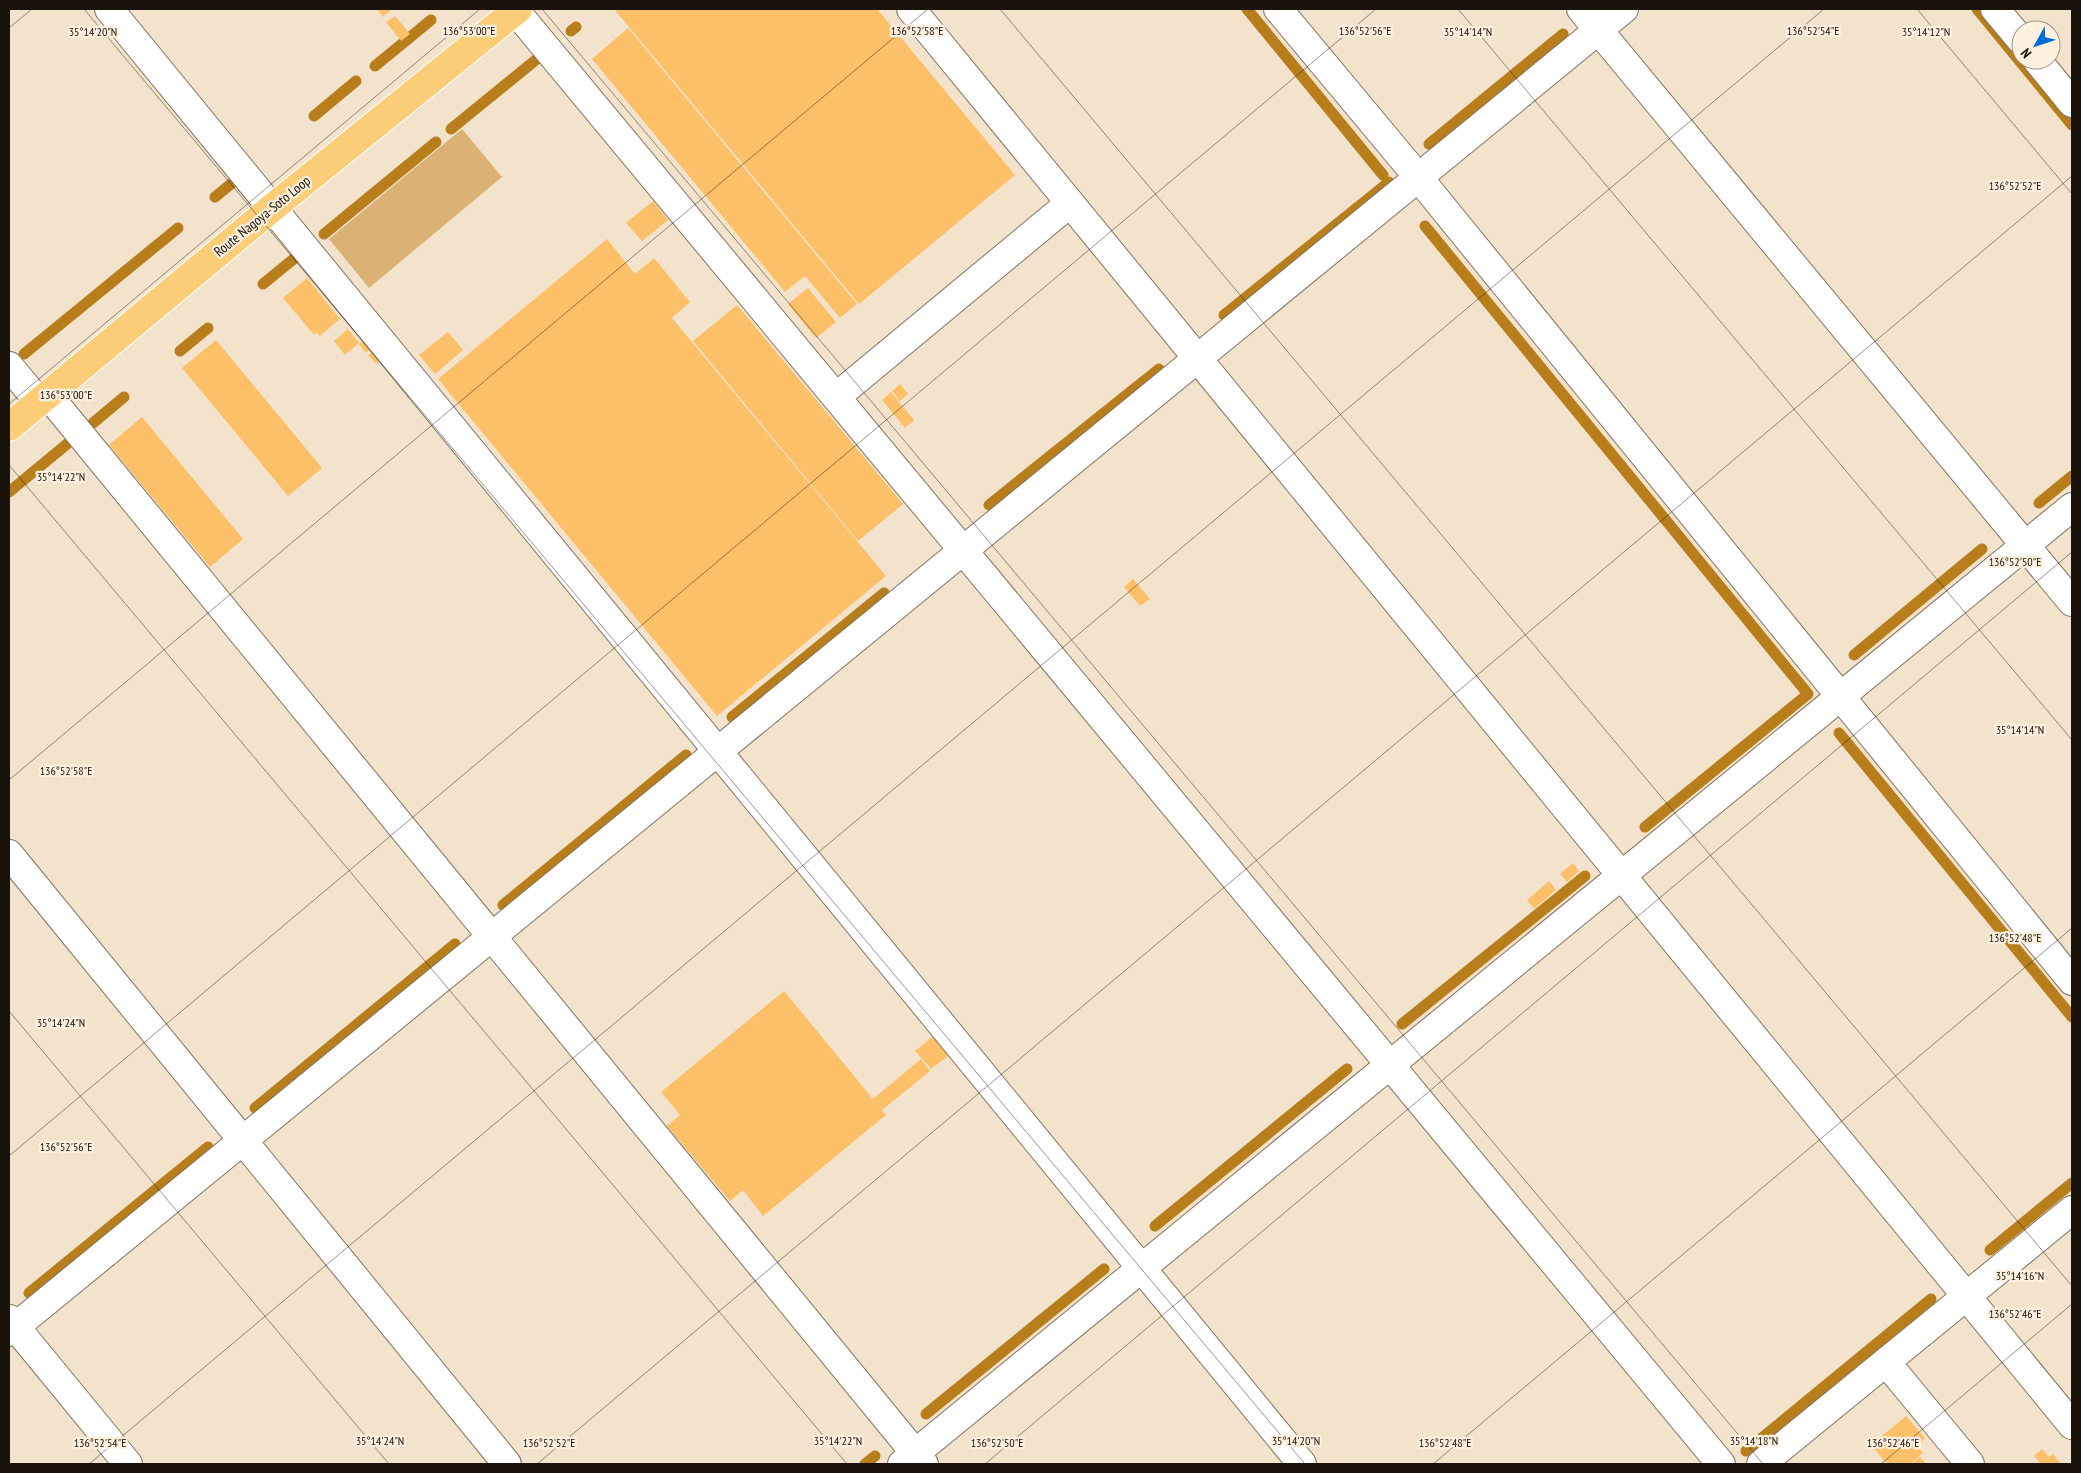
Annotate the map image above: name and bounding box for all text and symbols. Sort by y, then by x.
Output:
north arrow [2011,20,2061,70]
text: 136°53'00"E [443,23,495,38]
text: 136°52'58"E [891,23,943,38]
text: 136°52'56"E [1339,23,1391,38]
text: 136°52'54"E [1787,23,1839,38]
text: 35°14'20"N [69,24,117,39]
text: 35°14'14"N [1444,24,1492,39]
text: 35°14'12"N [1902,24,1950,39]
text: N [2017,45,2035,62]
street label: Route Nagoya-Soto Loop [210,172,314,260]
text: 136°52'52"E [1989,178,2041,193]
text: 136°53'00"E [40,387,92,402]
text: 35°14'22"N [37,469,85,484]
text: 136°52'50"E [1989,554,2041,569]
text: 35°14'14"N [1996,722,2044,737]
text: 136°52'58"E [40,763,92,778]
text: 136°52'48"E [1989,930,2041,945]
text: 35°14'24"N [37,1015,85,1030]
text: 136°52'56"E [40,1139,92,1154]
text: 35°14'16"N [1996,1268,2044,1283]
text: 136°52'46"E [1989,1306,2041,1321]
text: 35°14'24"N [356,1433,404,1448]
text: 35°14'22"N [814,1433,862,1448]
text: 35°14'20"N [1272,1433,1320,1448]
text: 35°14'18"N [1730,1433,1778,1448]
text: 136°52'54"E [74,1435,126,1450]
text: 136°52'52"E [523,1435,575,1450]
text: 136°52'50"E [971,1435,1023,1450]
text: 136°52'48"E [1419,1435,1471,1450]
text: 136°52'46"E [1867,1435,1919,1450]

